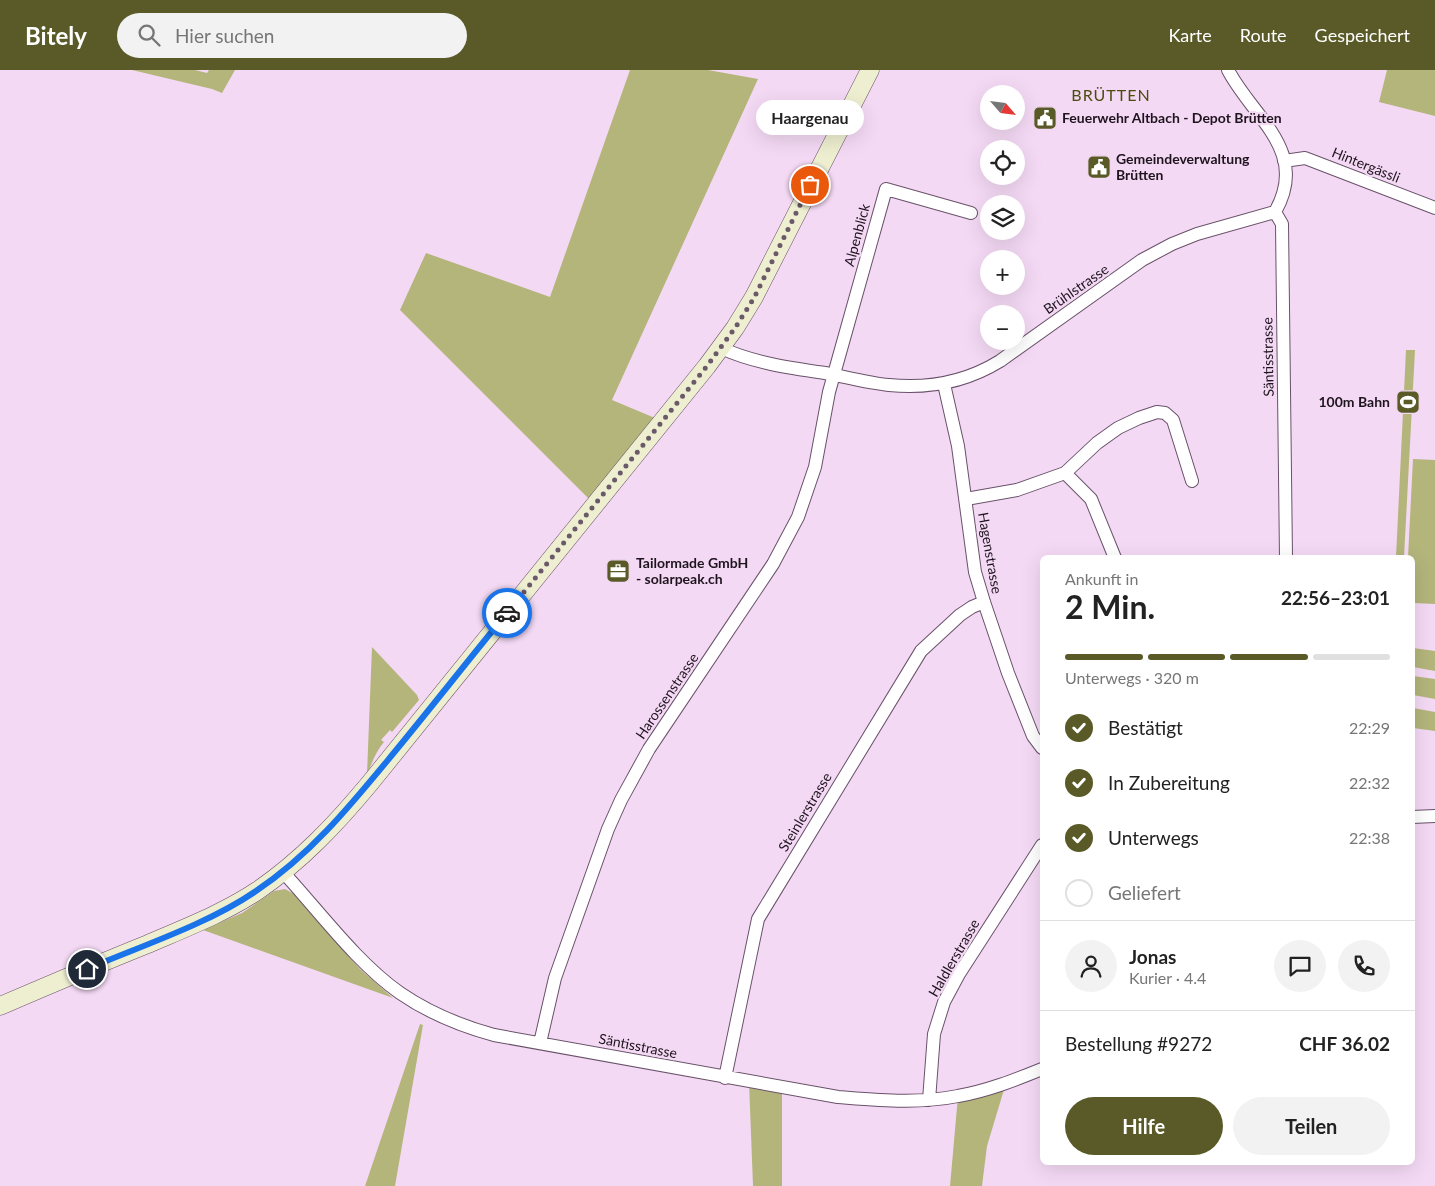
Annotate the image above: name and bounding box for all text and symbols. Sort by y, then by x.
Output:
search box [117,13,467,58]
text: Bitely [25,21,87,50]
icon: search [135,21,163,49]
text: Hier suchen [175,24,274,47]
text: Karte [1168,24,1212,46]
text: Route [1240,24,1287,46]
text: Gespeichert [1315,24,1410,46]
north arrow [980,85,1025,130]
map controls [980,85,1025,350]
district label: BRÜTTEN [1071,85,1151,104]
callout: Haargenau [756,100,864,135]
public building icon: Feuerwehr Altbach - Depot Brütten [1032,105,1058,131]
text: Haargenau [771,108,849,127]
place label: Feuerwehr Altbach - Depot Brütten [1062,109,1282,126]
button: locate [980,140,1025,185]
street label: Hintergässli [1330,143,1403,186]
place label: Gemeindeverwaltung Brütten [1116,150,1250,183]
public building icon: Gemeindeverwaltung Brütten [1086,154,1112,180]
pin [789,164,831,206]
icon: bag [796,171,824,199]
button: layers [980,195,1025,240]
street label: Alpenblick [840,201,873,268]
button: + [980,250,1025,295]
street label: Brühlstrasse [1040,260,1111,317]
button: − [980,305,1025,350]
street label: Säntisstrasse [1258,317,1277,397]
sports icon: 100m Bahn [1395,389,1421,415]
place label: 100m Bahn [1319,393,1390,410]
street label: Hagenstrasse [975,511,1006,595]
place label: Tailormade GmbH - solarpeak.ch [636,554,748,587]
office icon: Tailormade GmbH - solarpeak.ch [605,558,631,584]
text: Ankunft in [1065,569,1138,588]
text: 22:56–23:01 [1281,586,1390,609]
text: 2 Min. [1065,587,1155,626]
courier [482,588,532,638]
icon: car [493,599,521,627]
street label: Harossenstrasse [632,649,702,742]
text: Unterwegs · 320 m [1065,668,1199,687]
icon: check [1065,714,1093,742]
text: Bestätigt [1108,716,1183,739]
text: 22:29 [1349,718,1390,737]
street label: Steinlerstrasse [774,769,835,854]
icon: check [1065,769,1093,797]
text: In Zubereitung [1108,771,1230,794]
text: 22:32 [1349,773,1390,792]
icon: check [1065,824,1093,852]
text: Unterwegs [1108,826,1199,849]
text: 22:38 [1349,828,1390,847]
text: Geliefert [1108,881,1181,904]
street label: Haldlerstrasse [924,916,983,1000]
button: person [1065,940,1117,992]
button: chat [1274,940,1326,992]
button: phone [1338,940,1390,992]
text: Jonas [1129,945,1176,968]
pin [66,948,108,990]
icon: home [73,955,101,983]
text: Kurier · 4.4 [1129,968,1206,987]
street label: Säntisstrasse [597,1030,679,1061]
text: Bestellung #9272 [1065,1032,1212,1055]
text: CHF 36.02 [1299,1032,1390,1055]
button: Hilfe [1065,1097,1223,1155]
button: Teilen [1233,1097,1390,1155]

